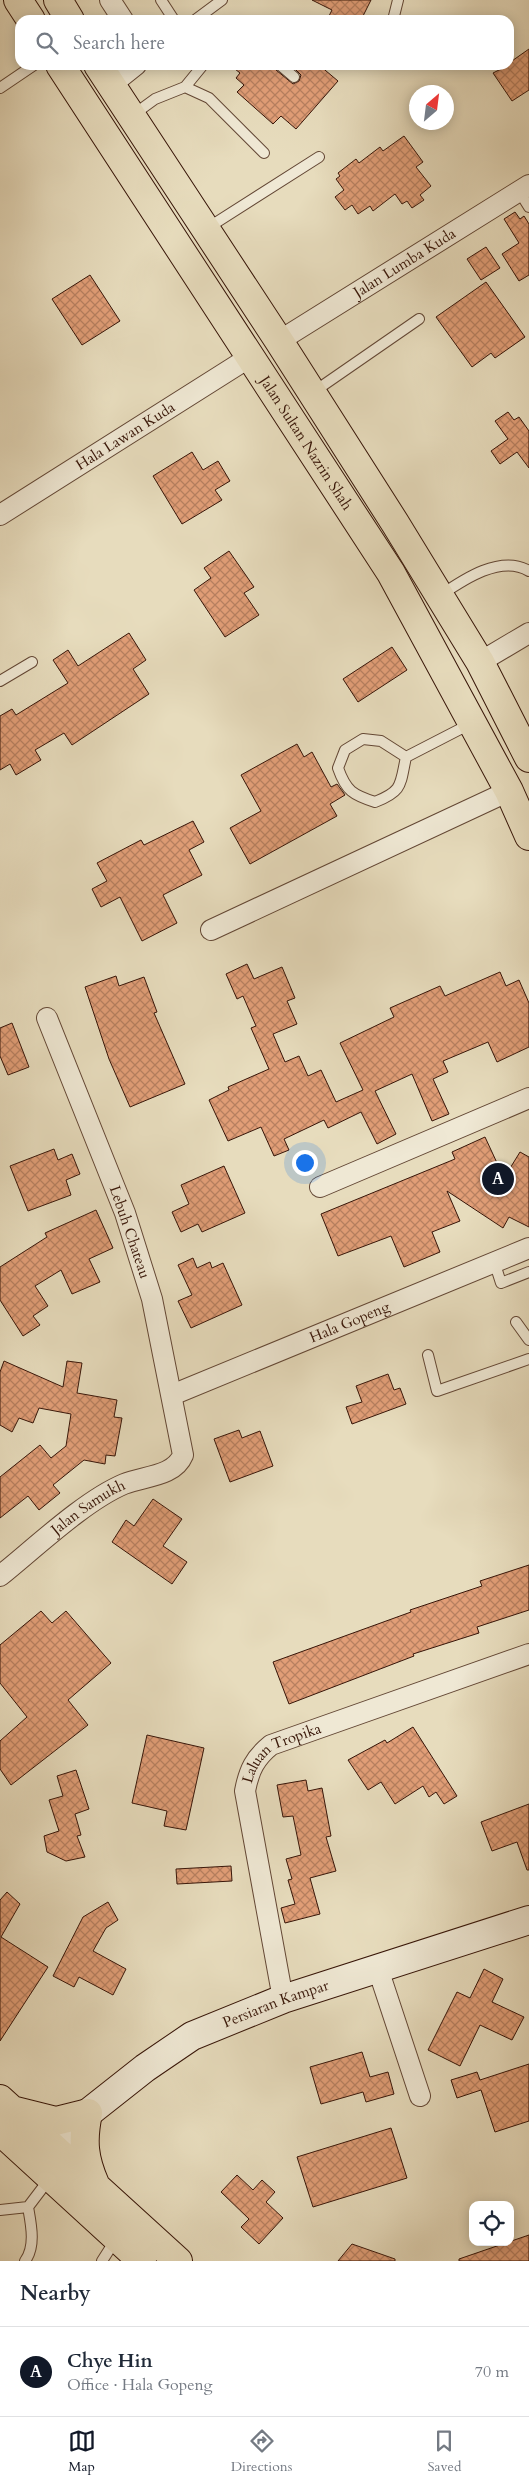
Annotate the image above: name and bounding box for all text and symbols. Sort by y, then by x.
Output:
search box [15,15,514,70]
icon: search [33,29,61,57]
text: Search here [73,30,165,56]
north arrow [409,85,454,130]
street label: Jalan Lumba Kuda [348,223,460,303]
street label: Jalan Sultan Nazrin Shah [254,370,358,515]
street label: Hala Lawan Kuda [72,397,179,475]
your location [292,1150,318,1176]
pin: A [482,1160,514,1198]
street label: Lebuh Chateau [105,1183,155,1281]
street label: Hala Gopeng [306,1296,393,1347]
street label: Jalan Samukh [45,1475,129,1541]
street label: Laluan Tropika [237,1718,324,1785]
street label: Persiaran Kampar [220,1975,332,2033]
map controls [469,2201,514,2246]
button: locate [469,2201,514,2246]
text: Nearby [20,2279,91,2308]
text: Chye Hin [67,2348,153,2374]
text: A [30,2361,42,2383]
text: 70 m [475,2361,509,2383]
text: Office · Hala Gopeng [67,2374,213,2396]
tab: Map [68,2427,96,2476]
tab: Directions [231,2427,292,2476]
tab: Saved [427,2427,461,2476]

